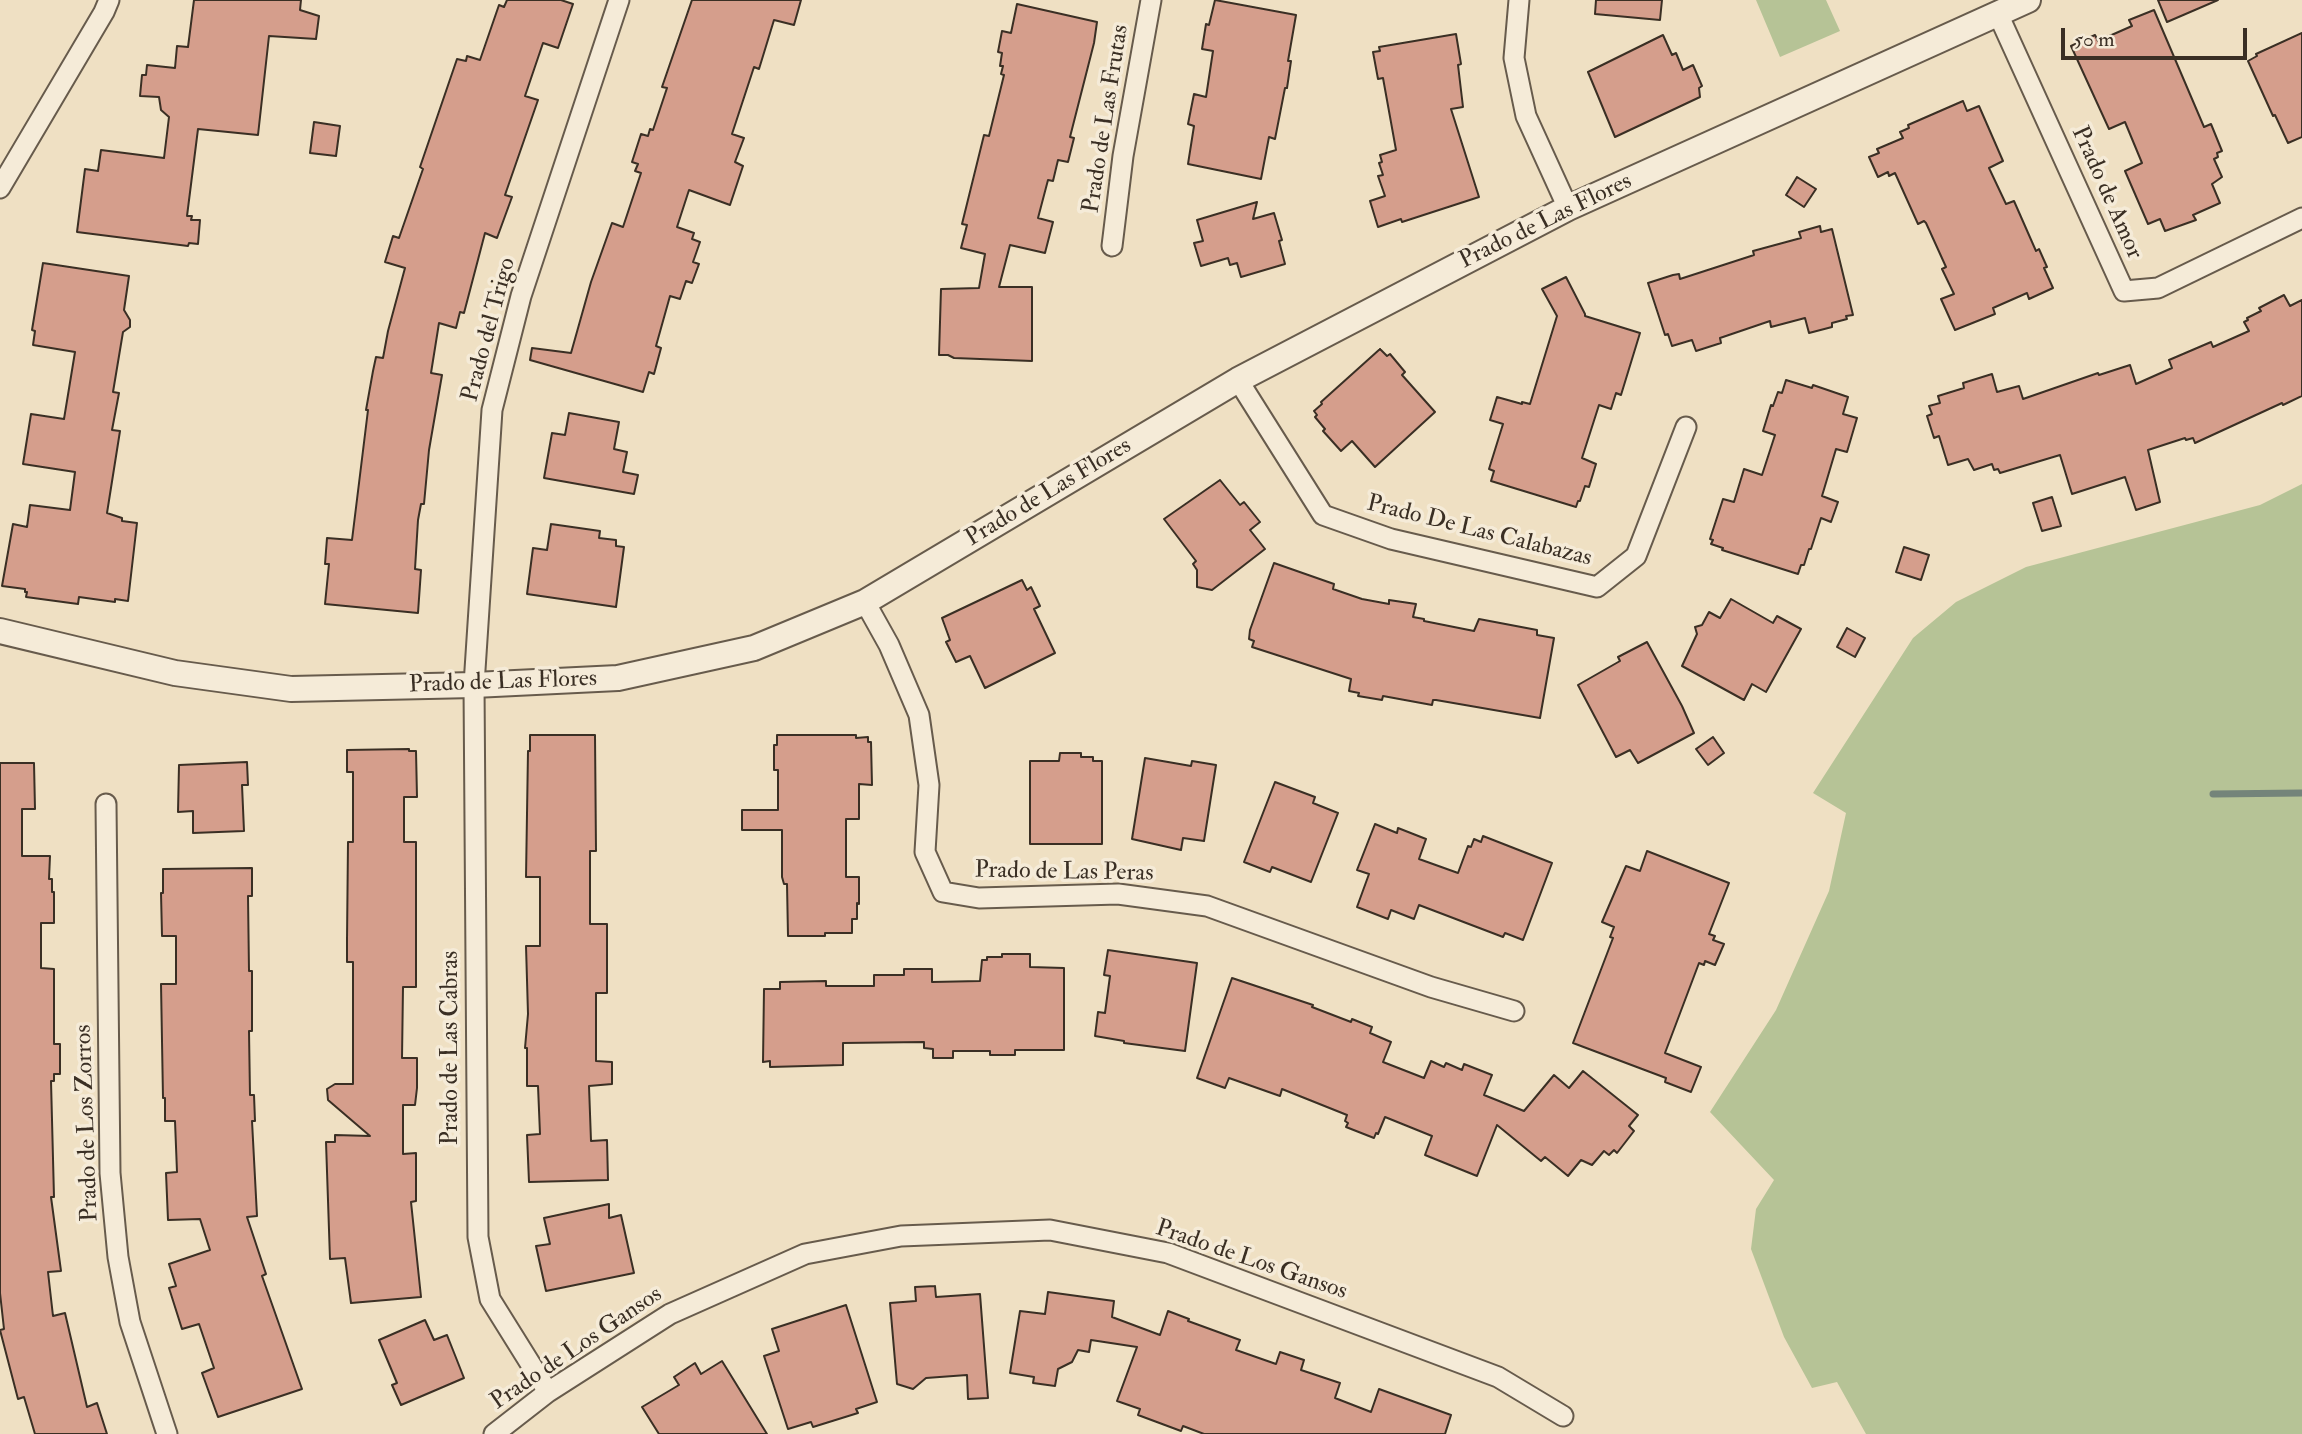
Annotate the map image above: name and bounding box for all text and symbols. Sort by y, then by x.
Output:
scale bar [2064,14,2250,58]
street label: Prado de Las Frutas [1078,23,1136,215]
text: 50 m [2074,26,2115,53]
street label: Prado de Amor [2064,122,2148,264]
street label: Prado de Las Flores [1455,168,1637,276]
street label: Prado del Trigo [457,255,523,405]
street label: Prado de Las Flores [961,432,1137,554]
street label: Prado De Las Calabazas [1363,490,1595,574]
street label: Prado de Las Flores [408,665,598,701]
street label: Prado de Las Peras [974,857,1154,889]
street label: Prado de Las Cabras [438,951,466,1145]
street label: Prado de Los Zorros [70,1024,106,1222]
street label: Prado de Los Gansos [1151,1215,1351,1307]
street label: Prado de Los Gansos [486,1281,668,1417]

